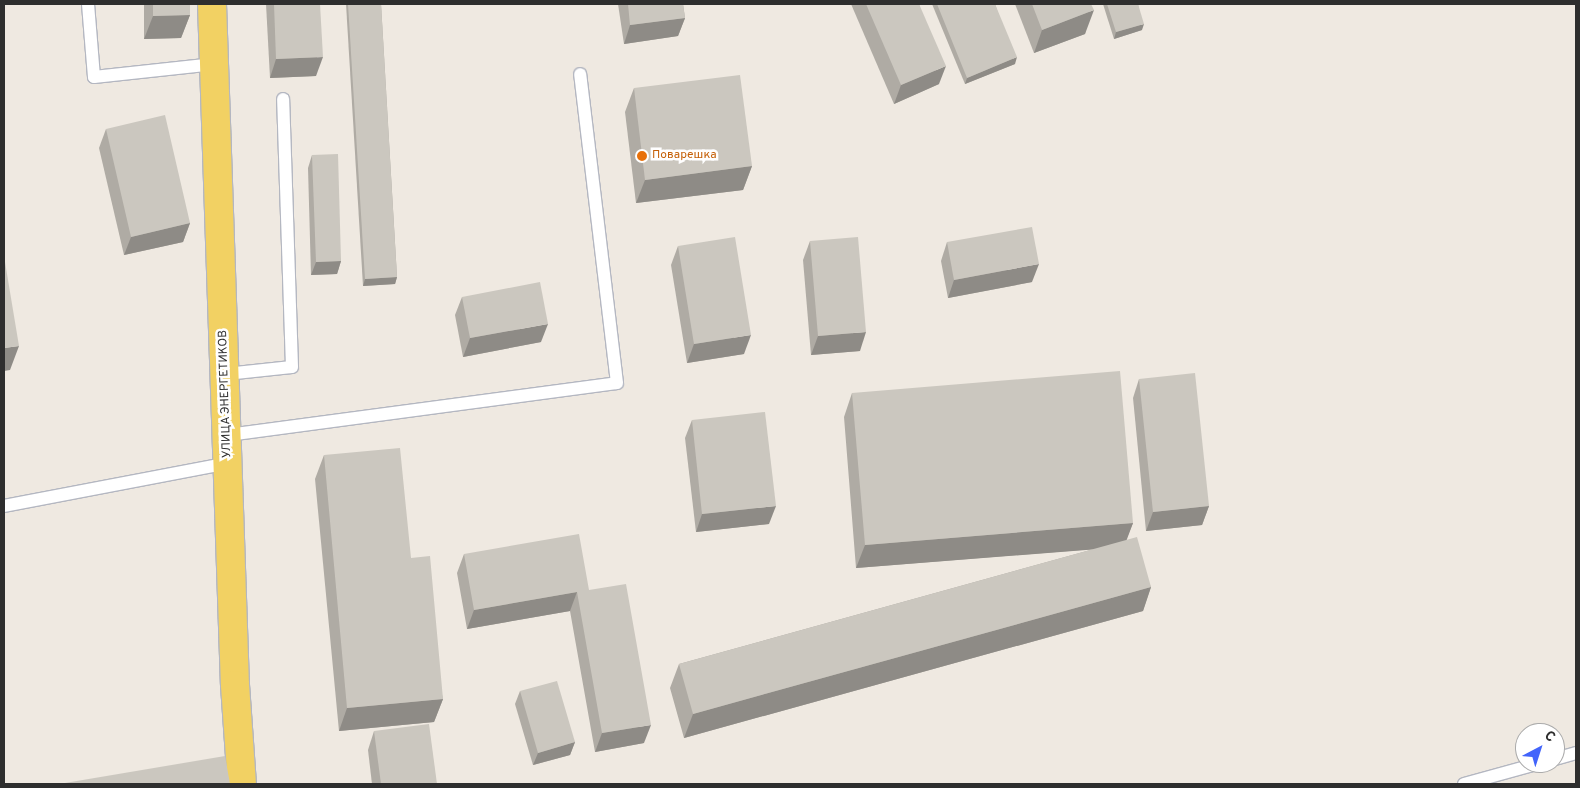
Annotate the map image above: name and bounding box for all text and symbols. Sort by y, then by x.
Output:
place label: Поварешка [652,149,717,163]
marker: Поварешка [636,150,648,162]
street label: УЛИЦА ЭНЕРГЕТИКОВ [217,330,235,458]
north arrow [1515,723,1565,773]
text: С [1540,727,1558,746]

